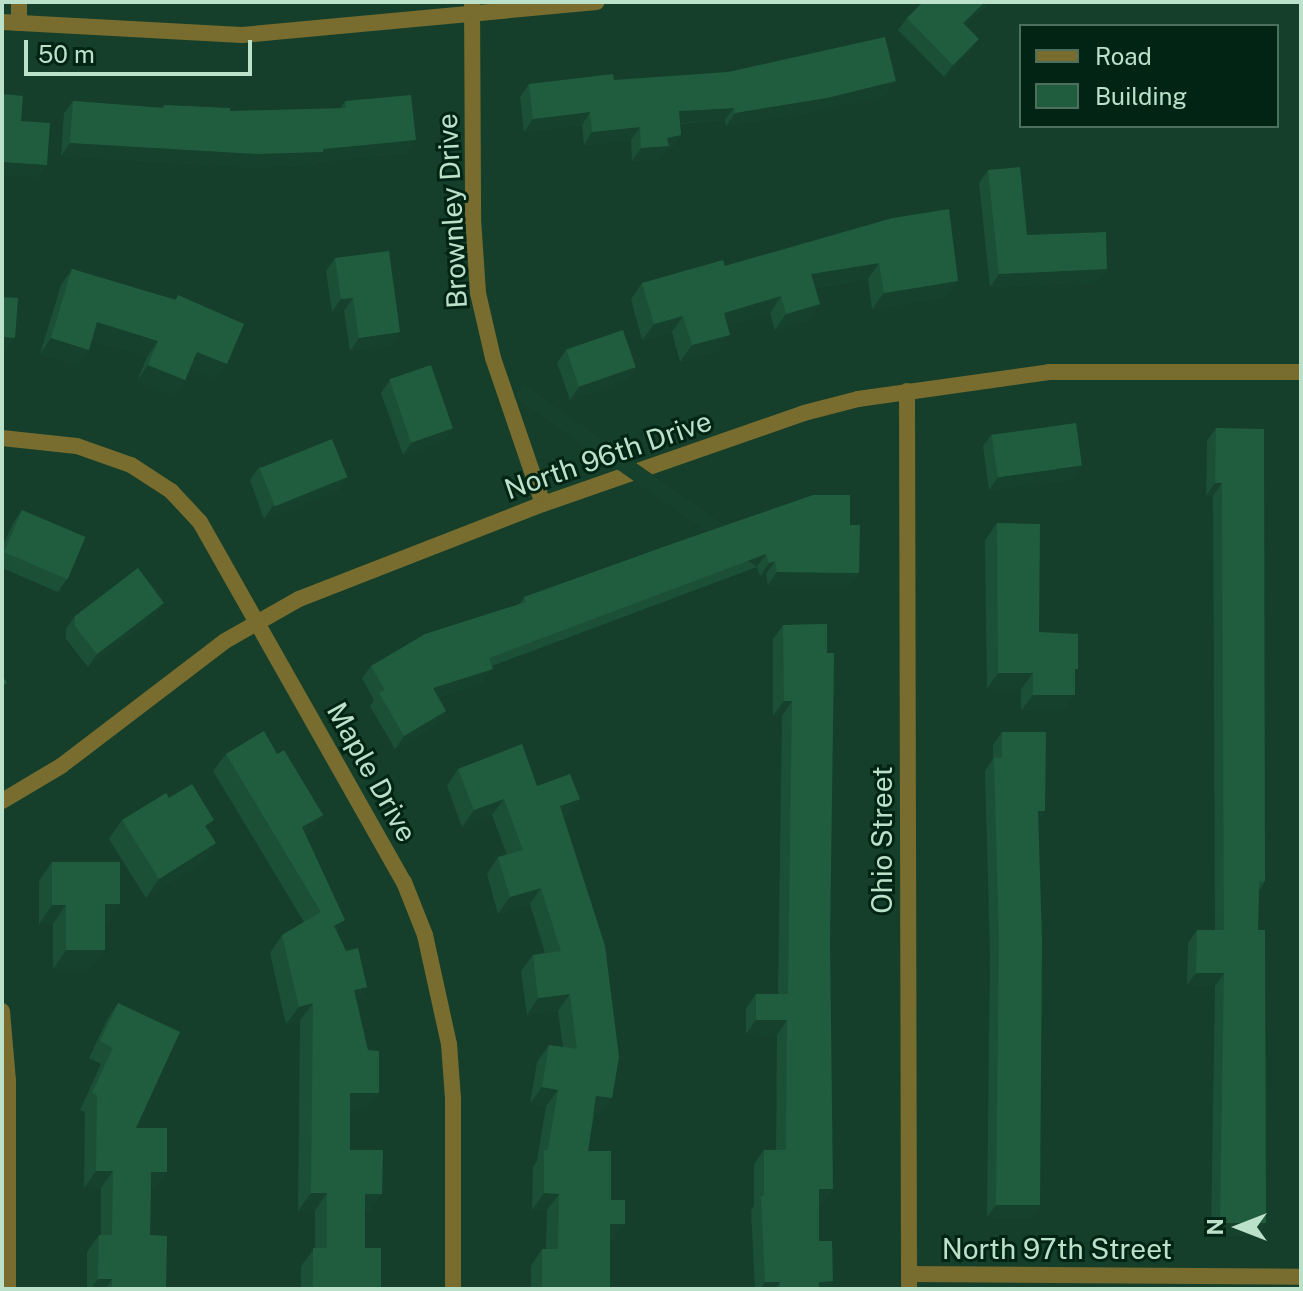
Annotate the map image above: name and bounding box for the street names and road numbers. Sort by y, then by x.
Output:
street label: Brownley Drive [430,113,474,309]
street label: North 96th Drive [500,404,716,506]
street label: Maple Drive [320,696,424,848]
street label: Ohio Street [865,766,899,914]
street label: North 97th Street [942,1232,1172,1266]

